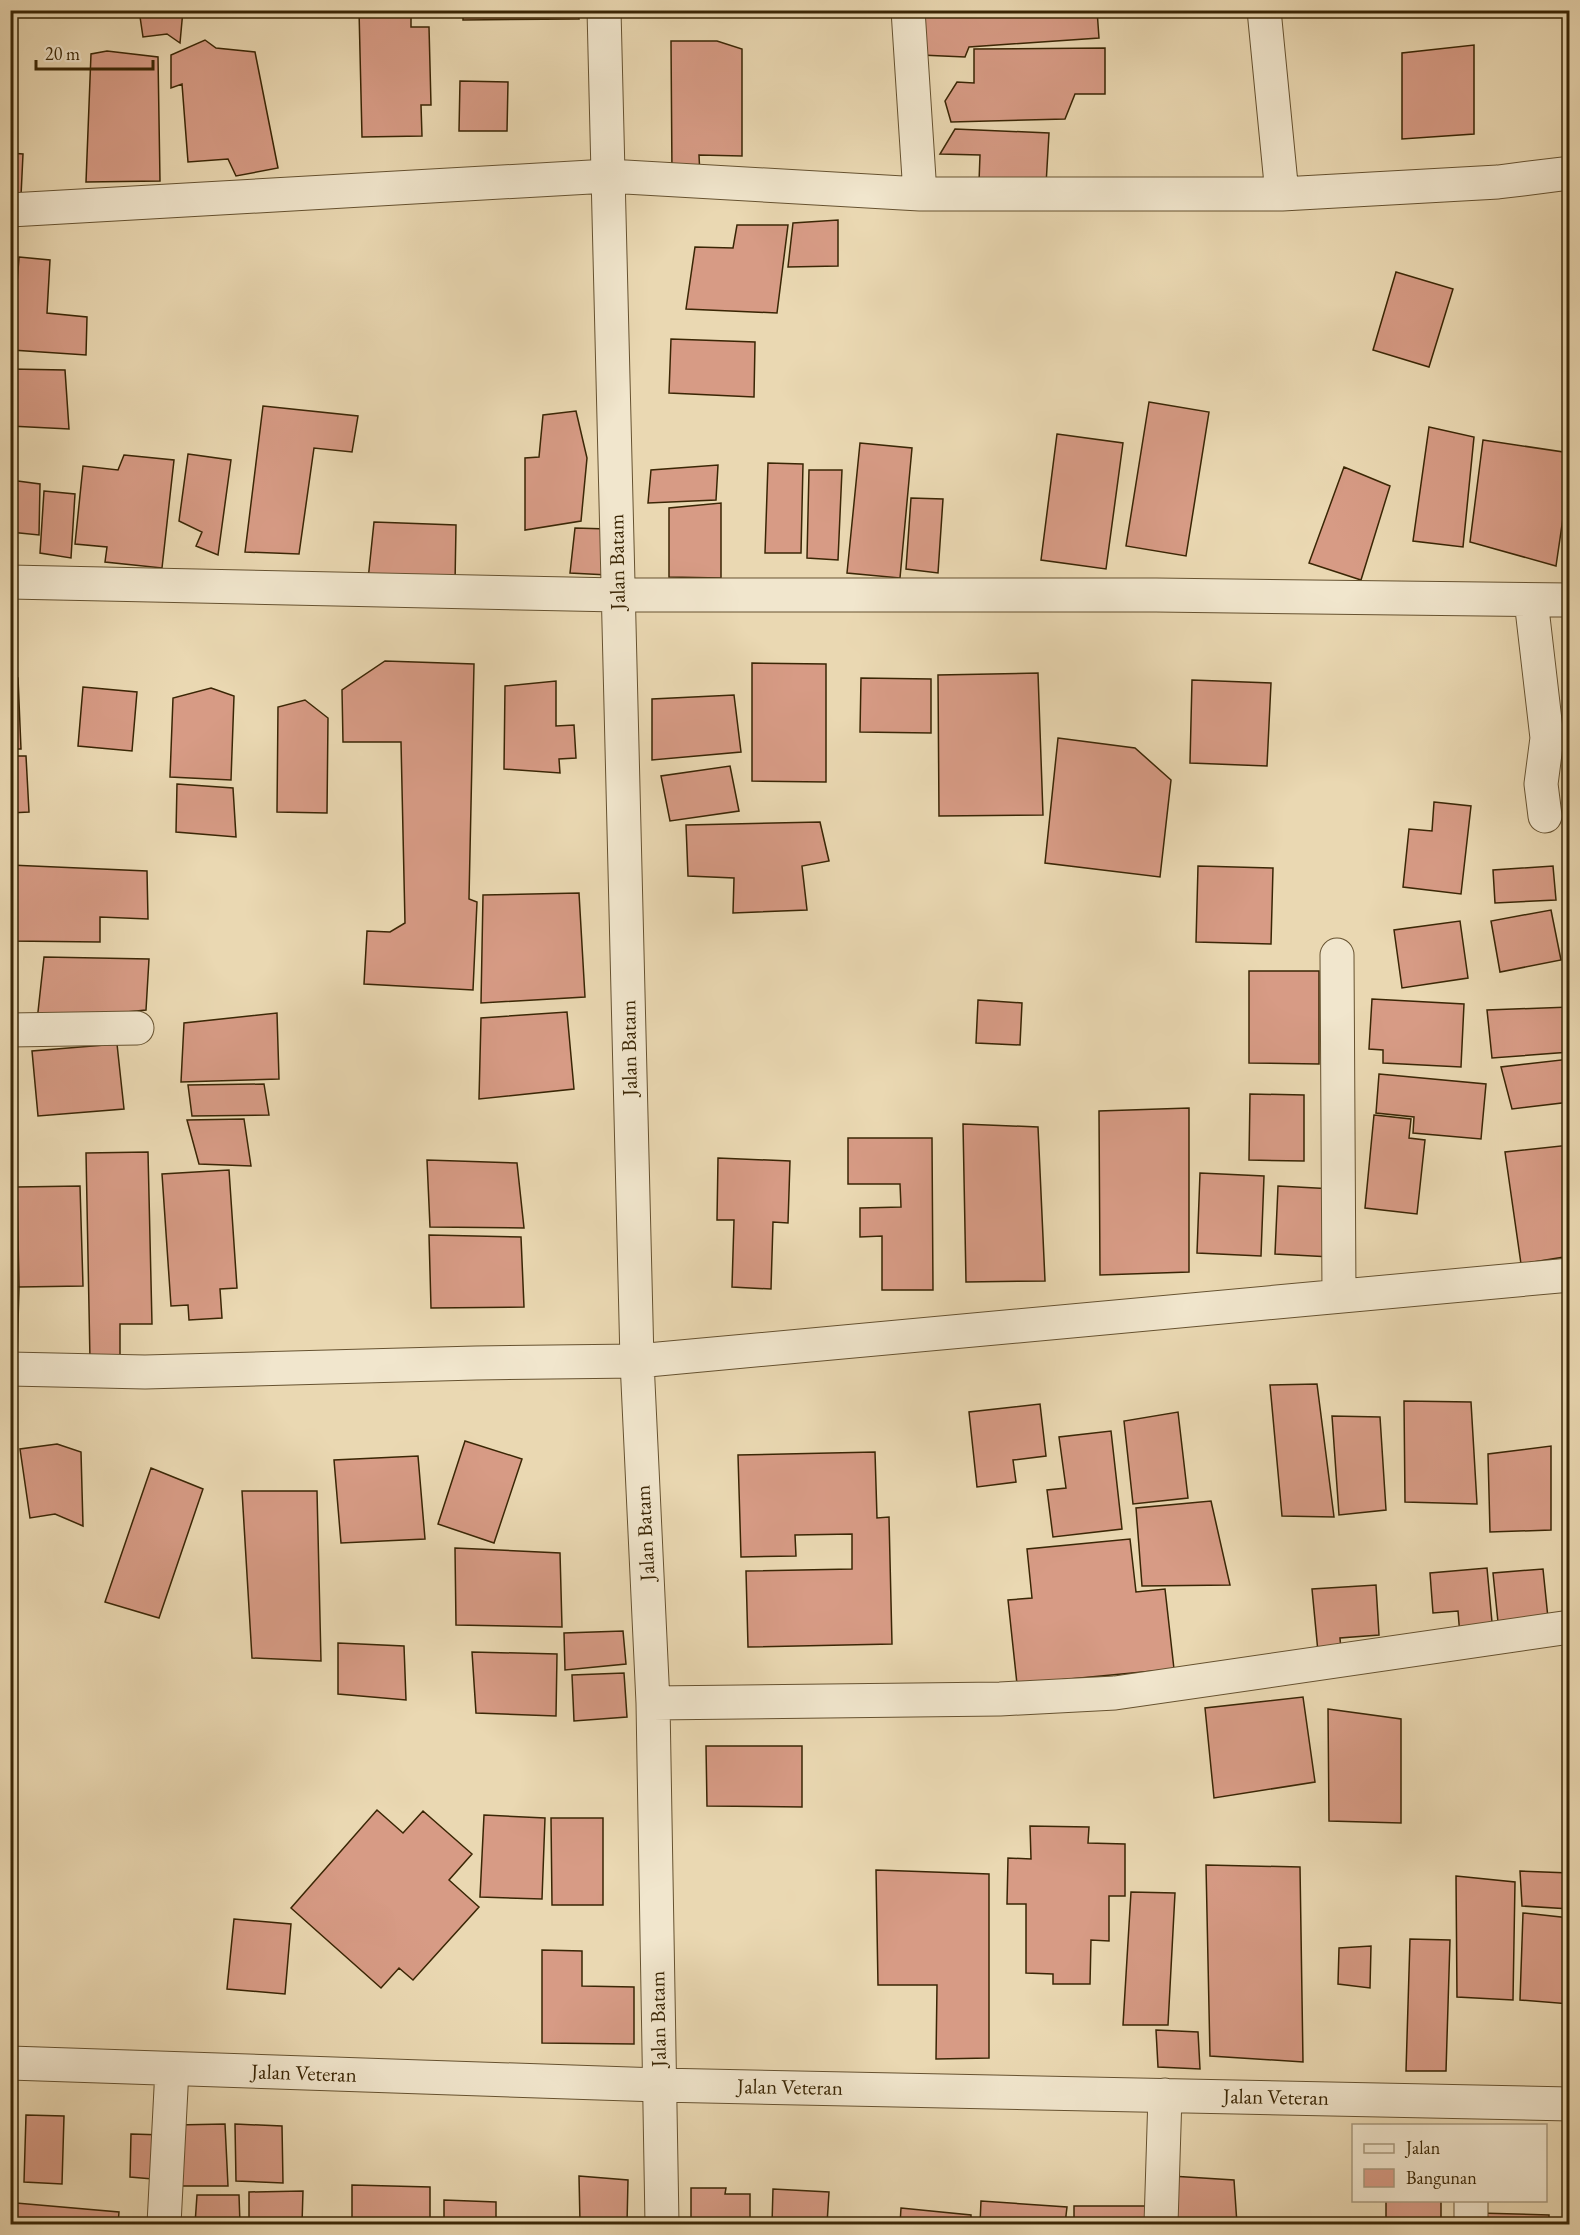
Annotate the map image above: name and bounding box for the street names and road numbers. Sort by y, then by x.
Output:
street label: Jalan Batam [602,514,631,612]
street label: Jalan Batam [614,1000,643,1098]
street label: Jalan Batam [629,1484,661,1584]
street label: Jalan Batam [643,1971,672,2069]
street label: Jalan Veteran [249,2057,357,2088]
street label: Jalan Veteran [735,2072,843,2101]
street label: Jalan Veteran [1221,2082,1329,2111]

